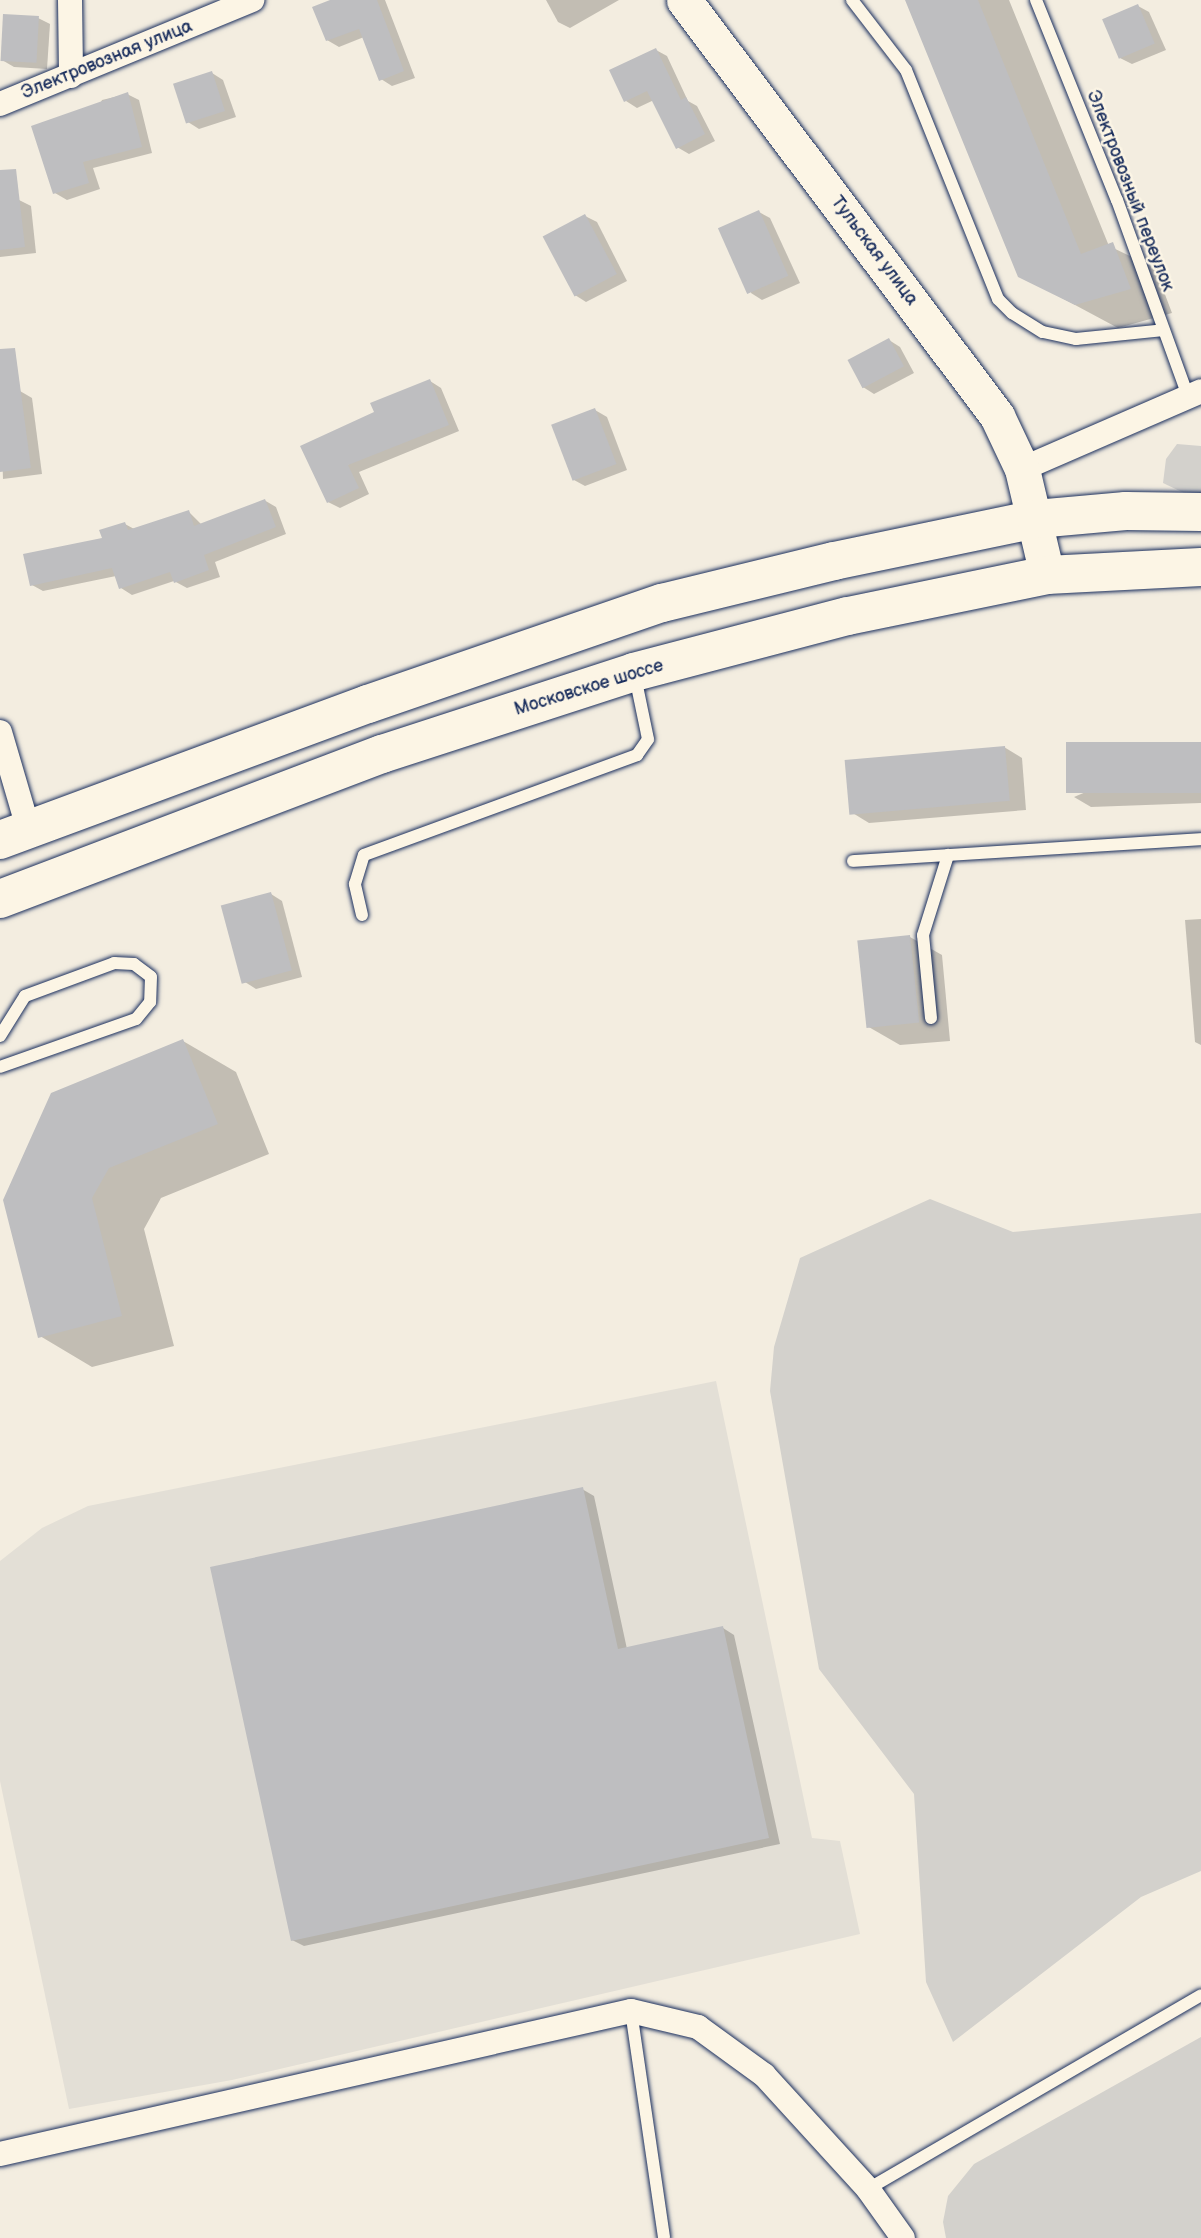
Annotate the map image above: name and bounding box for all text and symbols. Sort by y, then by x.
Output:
street label: Электровозная улица [18,16,196,104]
street label: Электровозный переулок [1082,87,1178,295]
street label: Тульская улица [826,192,922,310]
street label: Московское шоссе [512,655,666,721]

